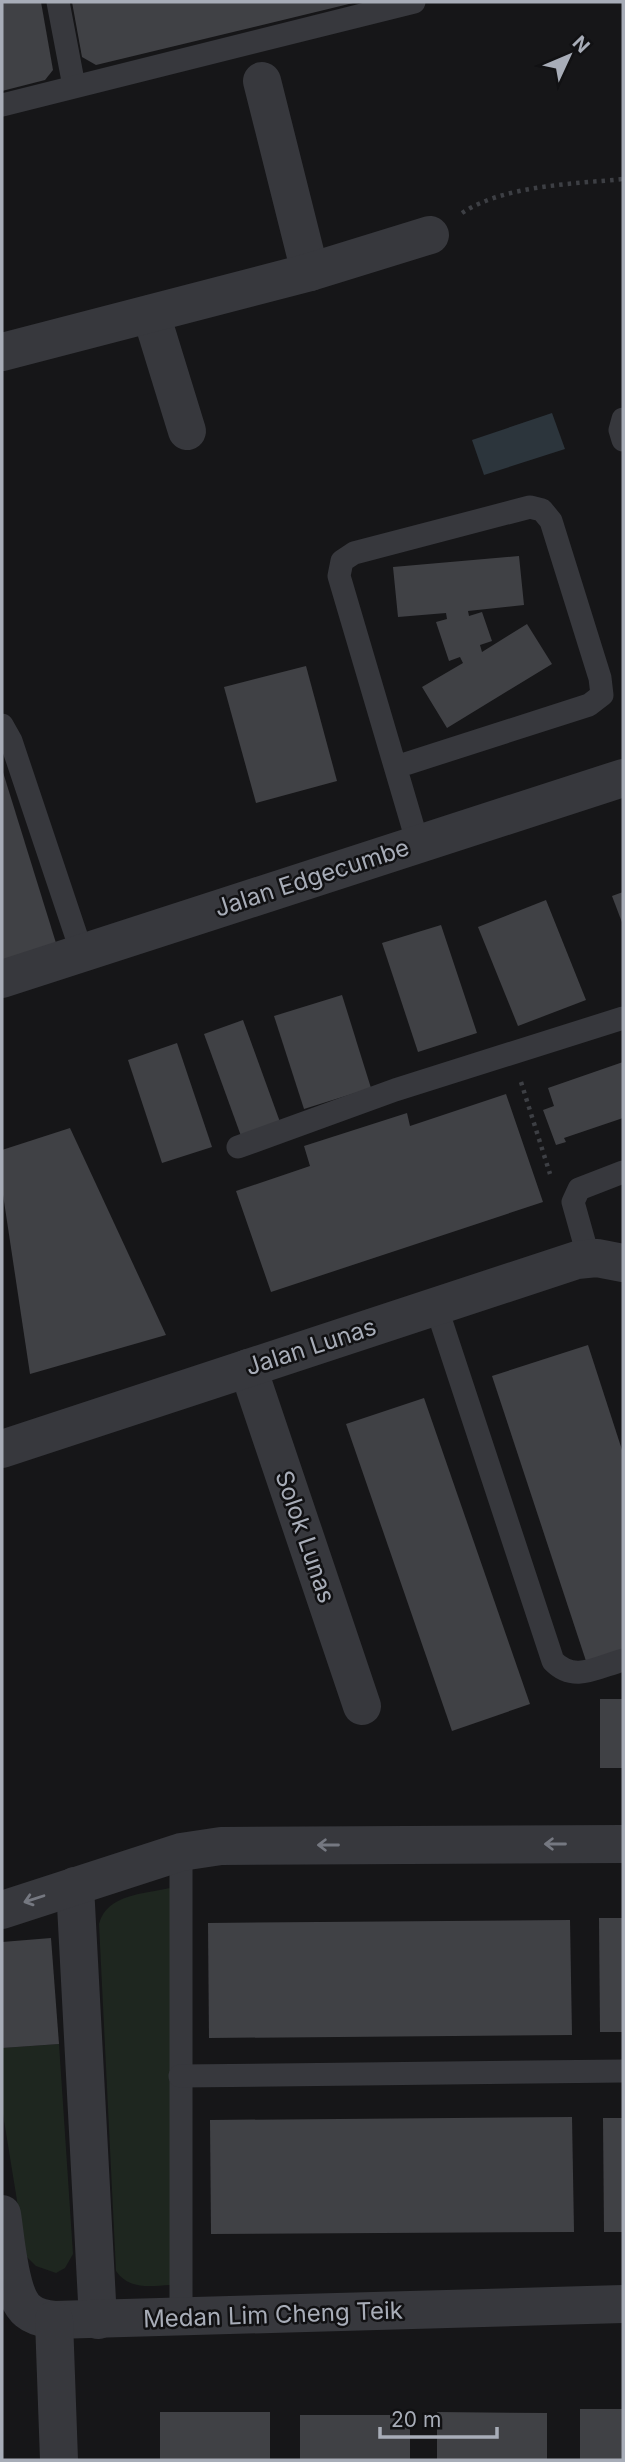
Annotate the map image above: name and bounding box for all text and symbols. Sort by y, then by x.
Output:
north arrow [534,21,604,91]
text: N [568,31,594,58]
street label: Jalan Edgecumbe [211,832,413,923]
street label: Jalan Lunas [242,1312,380,1381]
street label: Solok Lunas [269,1467,342,1607]
one-way arrow [544,1837,567,1851]
one-way arrow [316,1838,339,1852]
one-way arrow [24,1894,46,1906]
street label: Medan Lim Cheng Teik [143,2295,403,2334]
scale bar [380,2396,497,2440]
text: 20 m [391,2407,441,2432]

